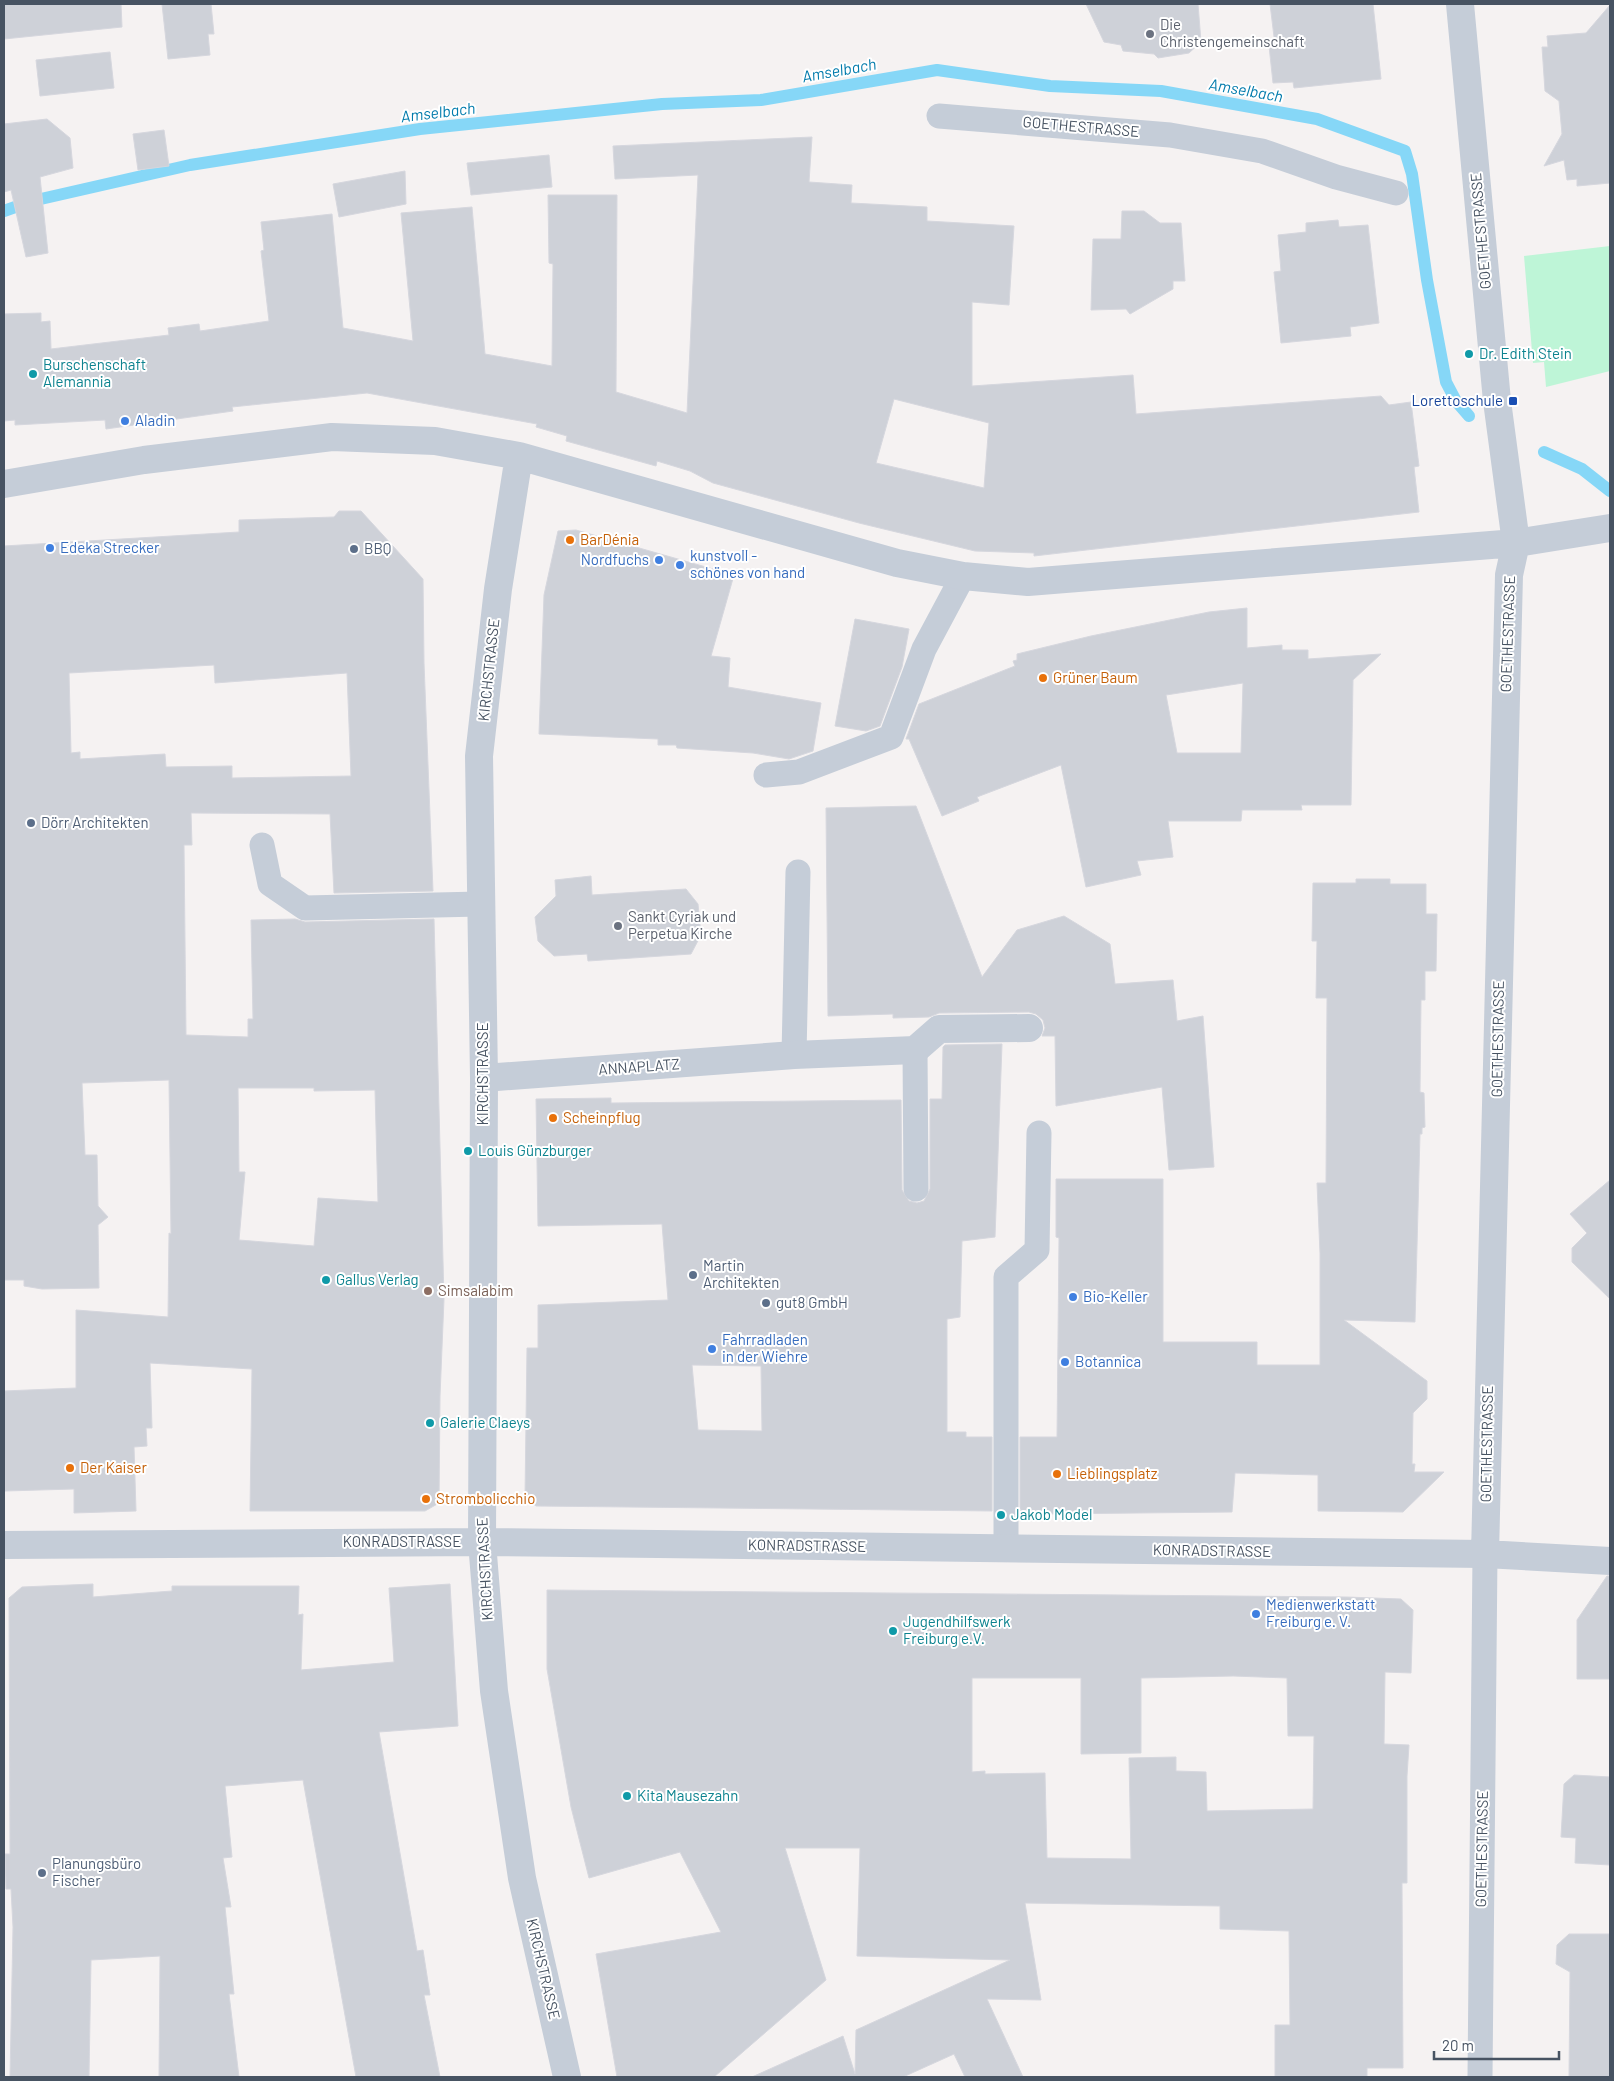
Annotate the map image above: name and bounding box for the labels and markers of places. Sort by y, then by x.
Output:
place label: Die Christengemeinschaft [1160,15,1305,50]
marker: Die Christengemeinschaft [1144,28,1156,40]
place label: Dr. Edith Stein [1479,344,1572,362]
marker: Dr. Edith Stein [1463,348,1475,360]
place label: Burschenschaft Alemannia [43,355,146,390]
marker: Burschenschaft Alemannia [27,368,39,380]
place label: Lorettoschule [1412,391,1503,409]
marker: Lorettoschule [1507,395,1519,407]
place label: Aladin [135,411,175,429]
marker: Aladin [119,415,131,427]
place label: BarDénia [580,530,639,548]
marker: BarDénia [564,534,576,546]
place label: Edeka Strecker [60,538,160,556]
place label: BBQ [364,539,391,557]
marker: Edeka Strecker [44,542,56,554]
marker: BBQ [348,543,360,555]
place label: kunstvoll - schönes von hand [690,546,805,581]
place label: Nordfuchs [581,550,649,568]
marker: Nordfuchs [653,554,665,566]
marker: kunstvoll - schönes von hand [674,559,686,571]
place label: Grüner Baum [1053,668,1138,686]
marker: Grüner Baum [1037,672,1049,684]
place label: Dörr Architekten [41,813,149,831]
marker: Dörr Architekten [25,817,37,829]
place label: Sankt Cyriak und Perpetua Kirche [628,907,736,942]
marker: Sankt Cyriak und Perpetua Kirche [612,920,624,932]
place label: Scheinpflug [563,1108,641,1126]
marker: Scheinpflug [547,1112,559,1124]
place label: Louis Günzburger [478,1141,592,1159]
marker: Louis Günzburger [462,1145,474,1157]
place label: Martin Architekten [703,1256,779,1291]
marker: Martin Architekten [687,1269,699,1281]
place label: Gallus Verlag [336,1270,419,1288]
marker: Gallus Verlag [320,1274,332,1286]
place label: Simsalabim [438,1281,513,1299]
marker: Simsalabim [422,1285,434,1297]
place label: Bio-Keller [1083,1287,1148,1305]
marker: Bio-Keller [1067,1291,1079,1303]
place label: gut8 GmbH [776,1293,848,1311]
marker: gut8 GmbH [760,1297,772,1309]
place label: Fahrradladen in der Wiehre [722,1330,808,1365]
marker: Fahrradladen in der Wiehre [706,1343,718,1355]
place label: Botannica [1075,1352,1141,1370]
marker: Botannica [1059,1356,1071,1368]
place label: Galerie Claeys [440,1413,530,1431]
marker: Galerie Claeys [424,1417,436,1429]
place label: Der Kaiser [80,1458,148,1476]
marker: Der Kaiser [64,1462,76,1474]
place label: Lieblingsplatz [1067,1464,1158,1482]
marker: Lieblingsplatz [1051,1468,1063,1480]
place label: Strombolicchio [436,1489,535,1507]
marker: Strombolicchio [420,1493,432,1505]
place label: Jakob Model [1011,1505,1092,1523]
marker: Jakob Model [995,1509,1007,1521]
place label: Medienwerkstatt Freiburg e. V. [1266,1595,1375,1630]
marker: Medienwerkstatt Freiburg e. V. [1250,1608,1262,1620]
place label: Jugendhilfswerk Freiburg e.V. [903,1612,1011,1647]
marker: Jugendhilfswerk Freiburg e.V. [887,1625,899,1637]
place label: Kita Mausezahn [637,1786,738,1804]
marker: Kita Mausezahn [621,1790,633,1802]
place label: Planungsbüro Fischer [52,1854,141,1889]
marker: Planungsbüro Fischer [36,1867,48,1879]

